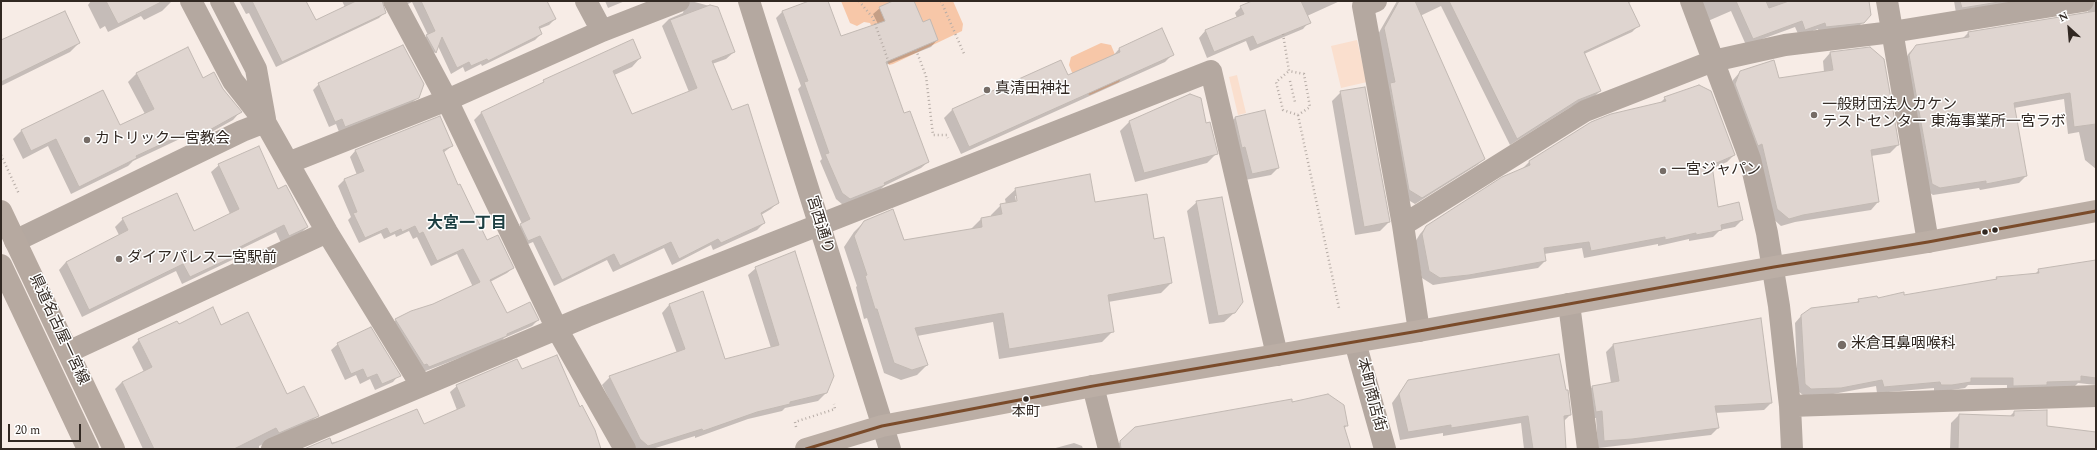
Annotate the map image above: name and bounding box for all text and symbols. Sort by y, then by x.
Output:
text: N [2056,7,2071,26]
north arrow [2049,8,2089,48]
place label: 真清田神社 [995,81,1070,99]
marker: 真清田神社 [982,85,992,95]
place label: 一般財団法人カケン テストセンター 東海事業所一宮ラボ [1822,97,2066,132]
marker: 一般財団法人カケン テストセンター 東海事業所一宮ラボ [1809,110,1819,120]
place label: カトリック一宮教会 [95,131,230,149]
marker: カトリック一宮教会 [82,135,92,145]
place label: 一宮ジャパン [1671,162,1761,180]
marker: 一宮ジャパン [1658,166,1668,176]
street label: 宮西通り [802,194,836,256]
district label: 大宮一丁目 [427,215,507,235]
unlabelled marker [1990,225,2000,235]
unlabelled marker [1980,227,1990,237]
place label: ダイアパレス一宮駅前 [127,250,277,268]
marker: ダイアパレス一宮駅前 [114,254,124,264]
street label: 県道名古屋一宮線 [24,272,92,388]
place label: 米倉耳鼻咽喉科 [1851,336,1956,354]
marker: 米倉耳鼻咽喉科 [1836,339,1848,351]
street label: 本町商店街 [1352,356,1388,434]
marker: 本町 [1021,394,1031,404]
place label: 本町 [1012,405,1040,421]
scale bar [10,416,83,442]
text: 20 m [15,421,40,440]

